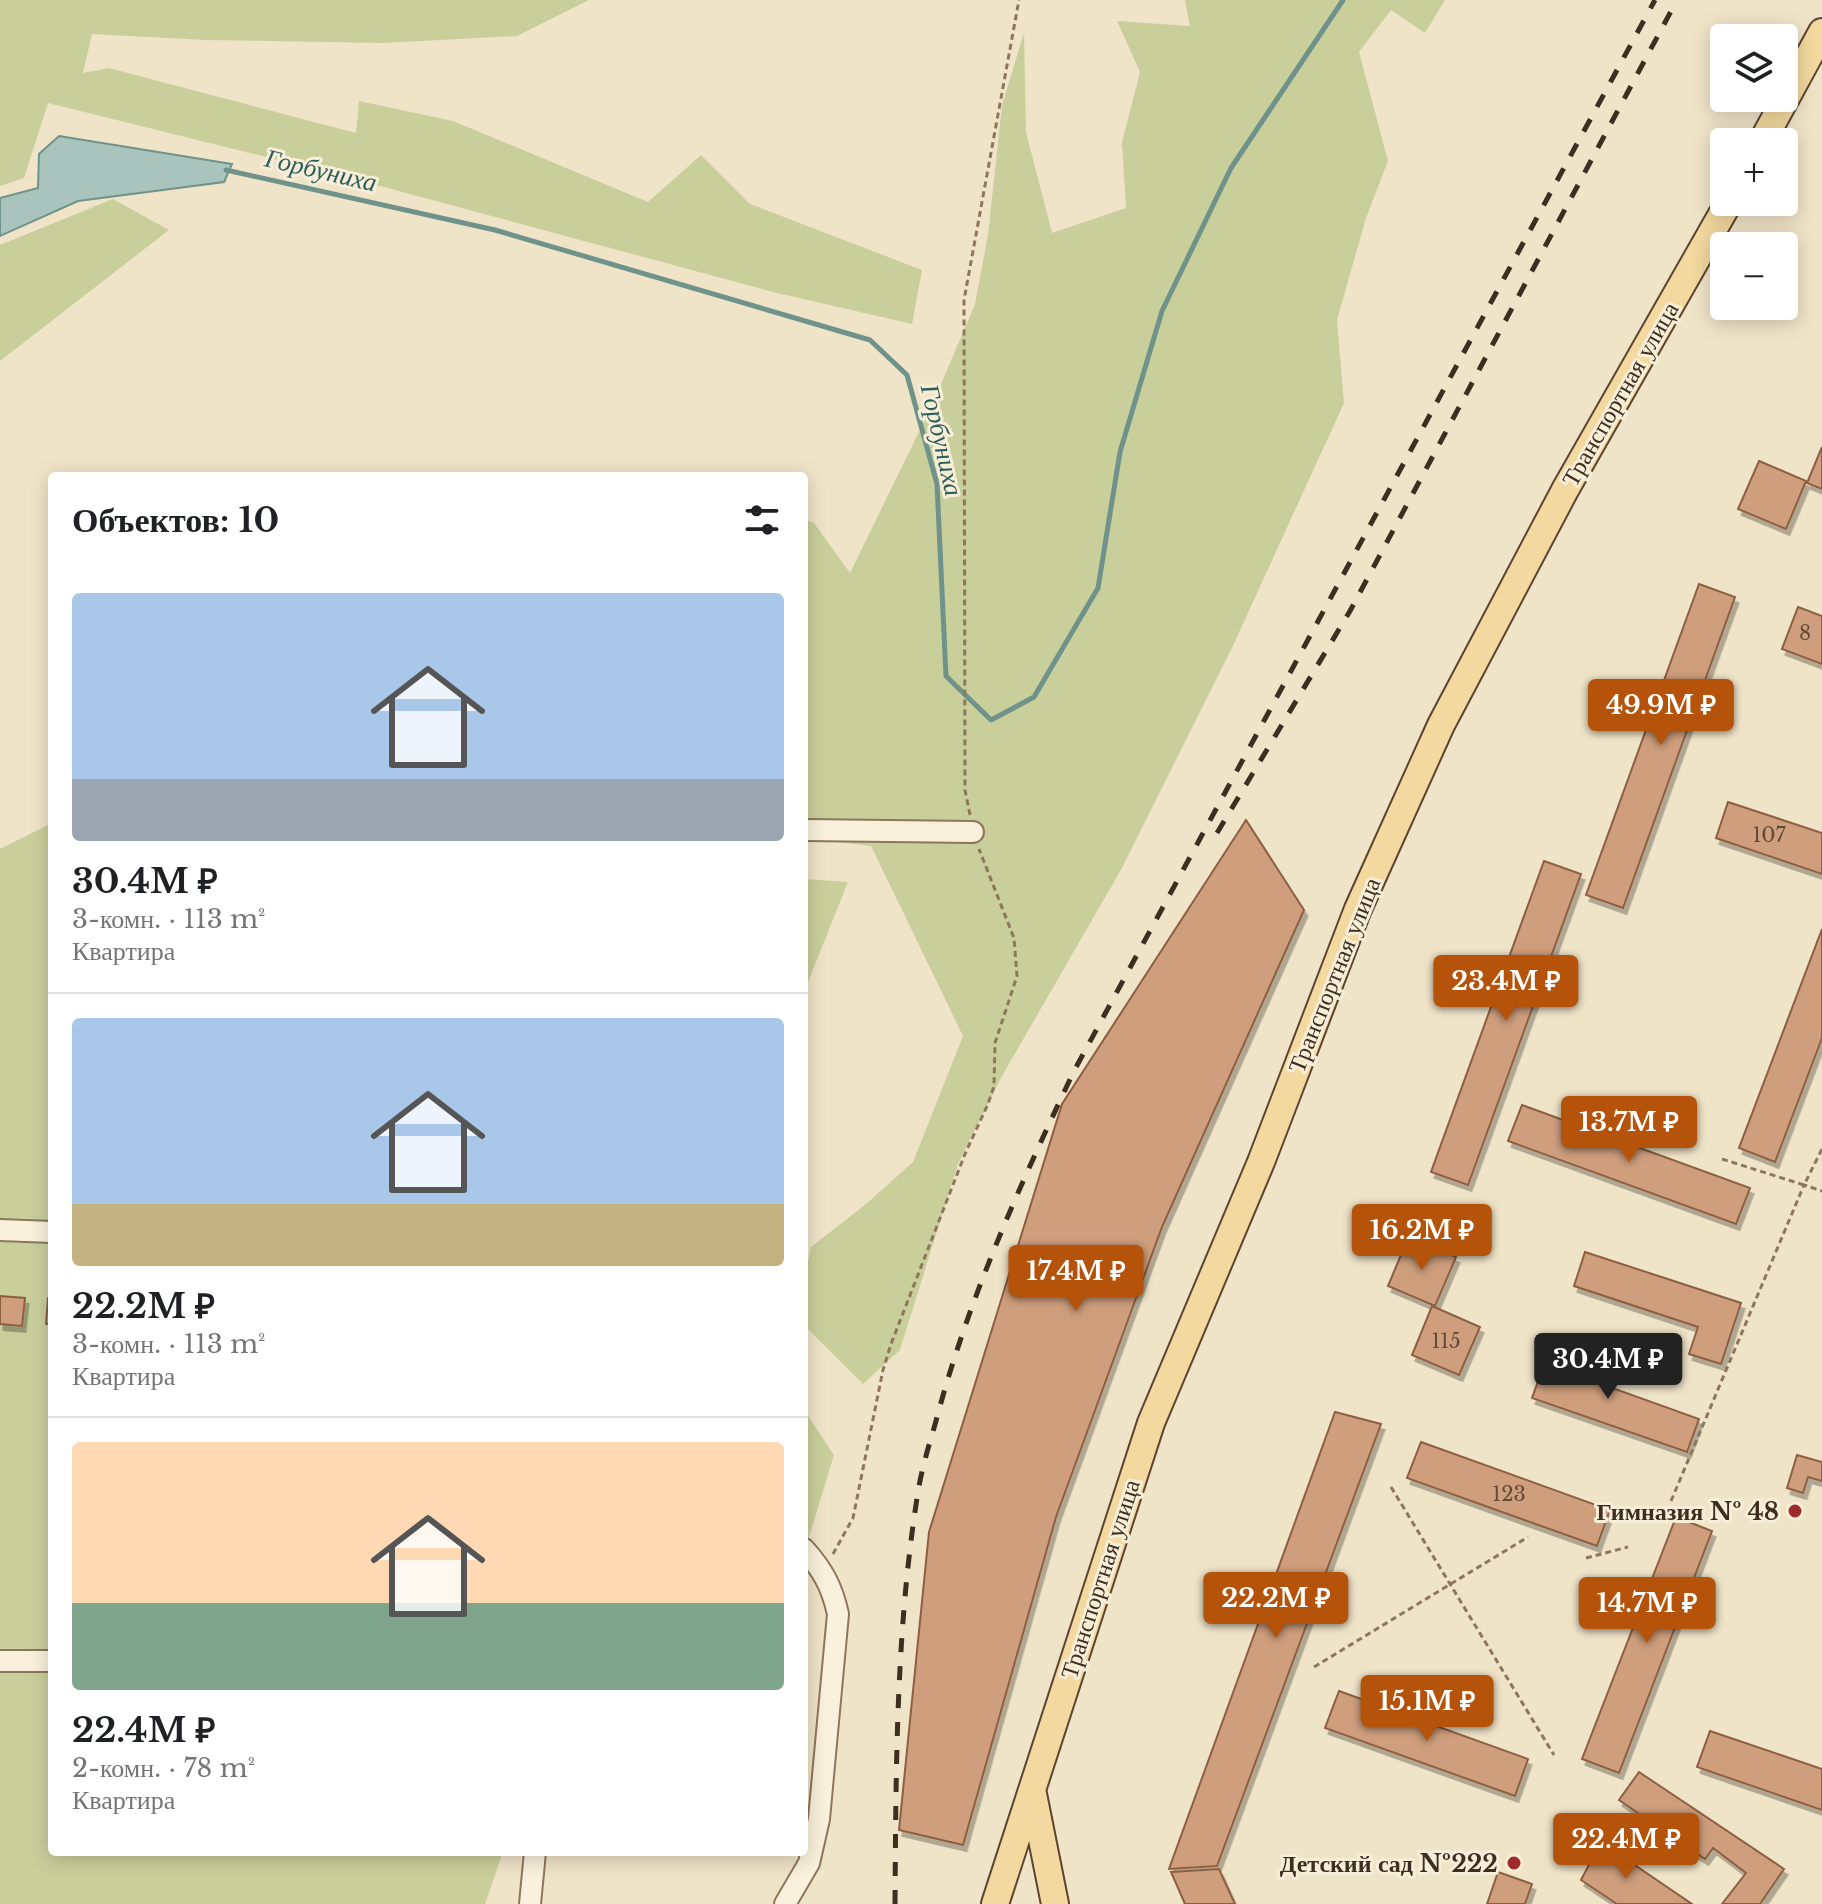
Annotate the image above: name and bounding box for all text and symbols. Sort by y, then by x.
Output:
map controls [1710,24,1798,320]
button: layers [1710,24,1798,112]
button: + [1710,128,1798,216]
water label: Горбуниха [261,141,380,198]
button: − [1710,232,1798,320]
street label: Транспортная улица [1556,297,1685,491]
water label: Горбуниха [913,380,970,499]
icon: filters [740,498,784,542]
text: Объектов: 10 [72,499,279,541]
house number: 8 [1799,621,1811,645]
icon: home [356,645,500,789]
pin: 49.9M ₽ [1587,679,1735,747]
text: 49.9M ₽ [1606,689,1716,721]
house number: 107 [1752,823,1787,847]
text: 30.4M ₽ [72,860,218,902]
street label: Транспортная улица [1282,873,1386,1077]
text: 3-комн. · 113 m² [72,903,265,935]
text: Квартира [72,935,175,967]
pin: 23.4M ₽ [1432,955,1580,1023]
text: 23.4M ₽ [1451,965,1561,997]
icon: home [356,1070,500,1214]
pin: 13.7M ₽ [1555,1096,1703,1164]
text: 13.7M ₽ [1579,1106,1679,1138]
pin: 16.2M ₽ [1348,1204,1496,1272]
text: 16.2M ₽ [1370,1214,1474,1246]
pin: 17.4M ₽ [1002,1245,1150,1313]
text: 17.4M ₽ [1026,1255,1126,1287]
text: 22.2M ₽ [72,1285,215,1327]
text: 3-комн. · 113 m² [72,1328,265,1360]
house number: 115 [1431,1329,1461,1353]
pin: 30.4M ₽ [1534,1333,1682,1401]
text: 30.4M ₽ [1552,1343,1664,1375]
text: Квартира [72,1360,175,1392]
street label: Транспортная улица [1054,1475,1146,1682]
house number: 123 [1492,1482,1526,1506]
icon: home [356,1494,500,1638]
place label: Гимназия № 48 [1596,1497,1779,1526]
marker: Гимназия № 48 [1786,1502,1804,1520]
pin: 22.2M ₽ [1202,1572,1350,1640]
pin: 14.7M ₽ [1573,1577,1721,1645]
text: 22.2M ₽ [1221,1582,1331,1614]
text: 14.7M ₽ [1597,1587,1697,1619]
pin: 15.1M ₽ [1353,1675,1501,1743]
text: 15.1M ₽ [1379,1685,1475,1717]
text: 22.4M ₽ [72,1709,215,1751]
text: 2-комн. · 78 m² [72,1752,255,1784]
text: Квартира [72,1784,175,1816]
pin: 22.4M ₽ [1552,1813,1700,1881]
text: 22.4M ₽ [1571,1823,1681,1855]
place label: Детский сад №222 [1280,1849,1498,1878]
marker: Детский сад №222 [1505,1854,1523,1872]

